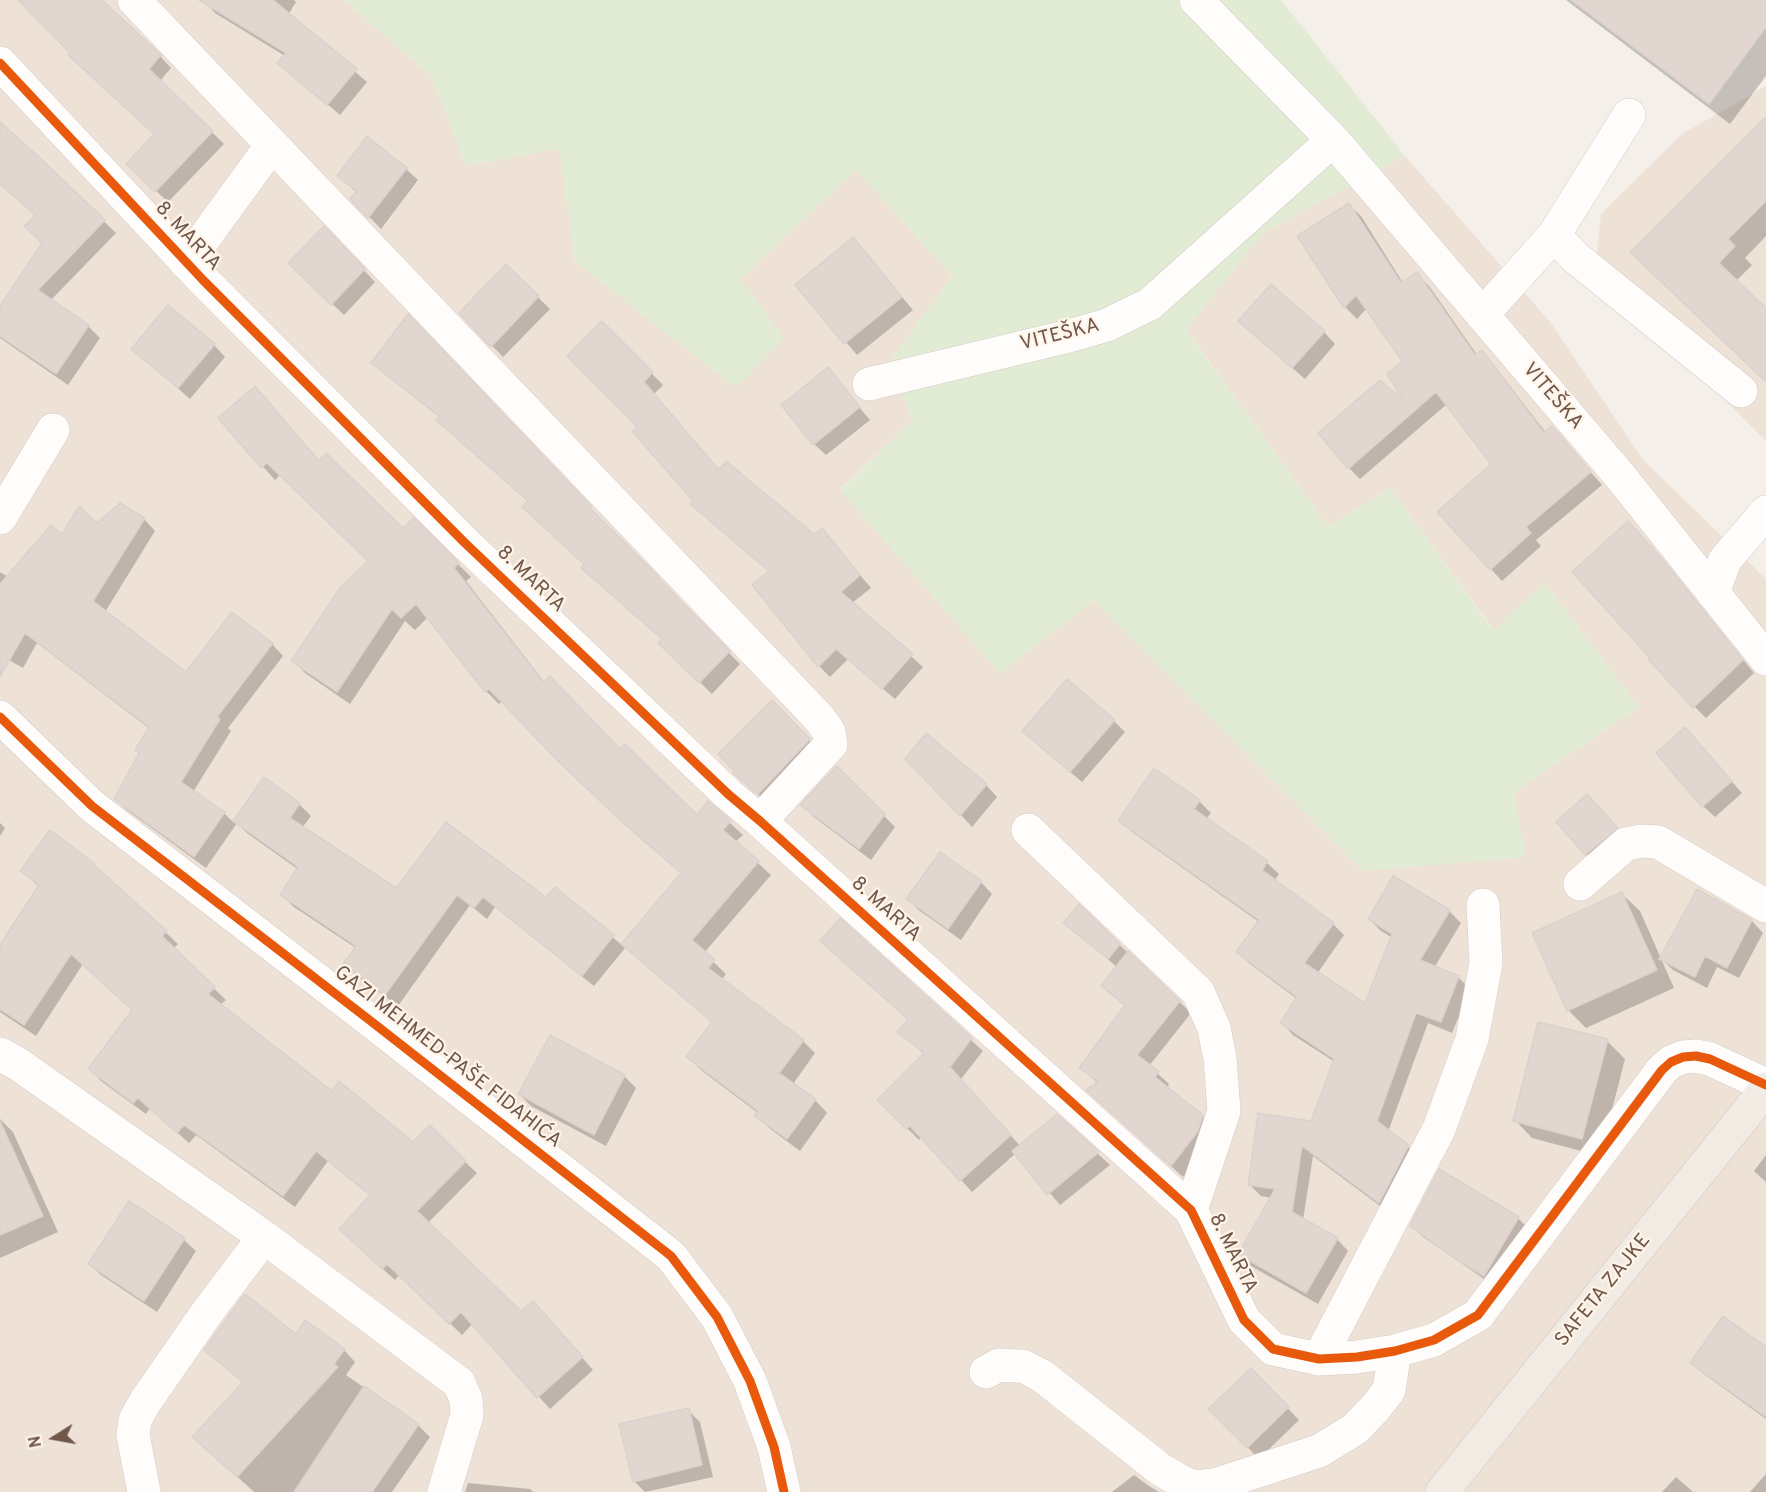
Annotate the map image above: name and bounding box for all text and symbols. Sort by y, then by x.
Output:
street label: 8. MARTA [149,197,225,277]
street label: VITEŠKA [1018,315,1102,357]
street label: VITEŠKA [1516,359,1588,435]
street label: 8. MARTA [491,541,569,619]
street label: 8. MARTA [845,872,925,948]
street label: GAZI MEHMED-PAŠE FIDAHIĆA [328,962,566,1154]
street label: 8. MARTA [1202,1210,1262,1298]
street label: SAFETA ZAJKE [1551,1230,1657,1352]
north arrow [24,1408,84,1468]
text: N [25,1434,47,1449]

